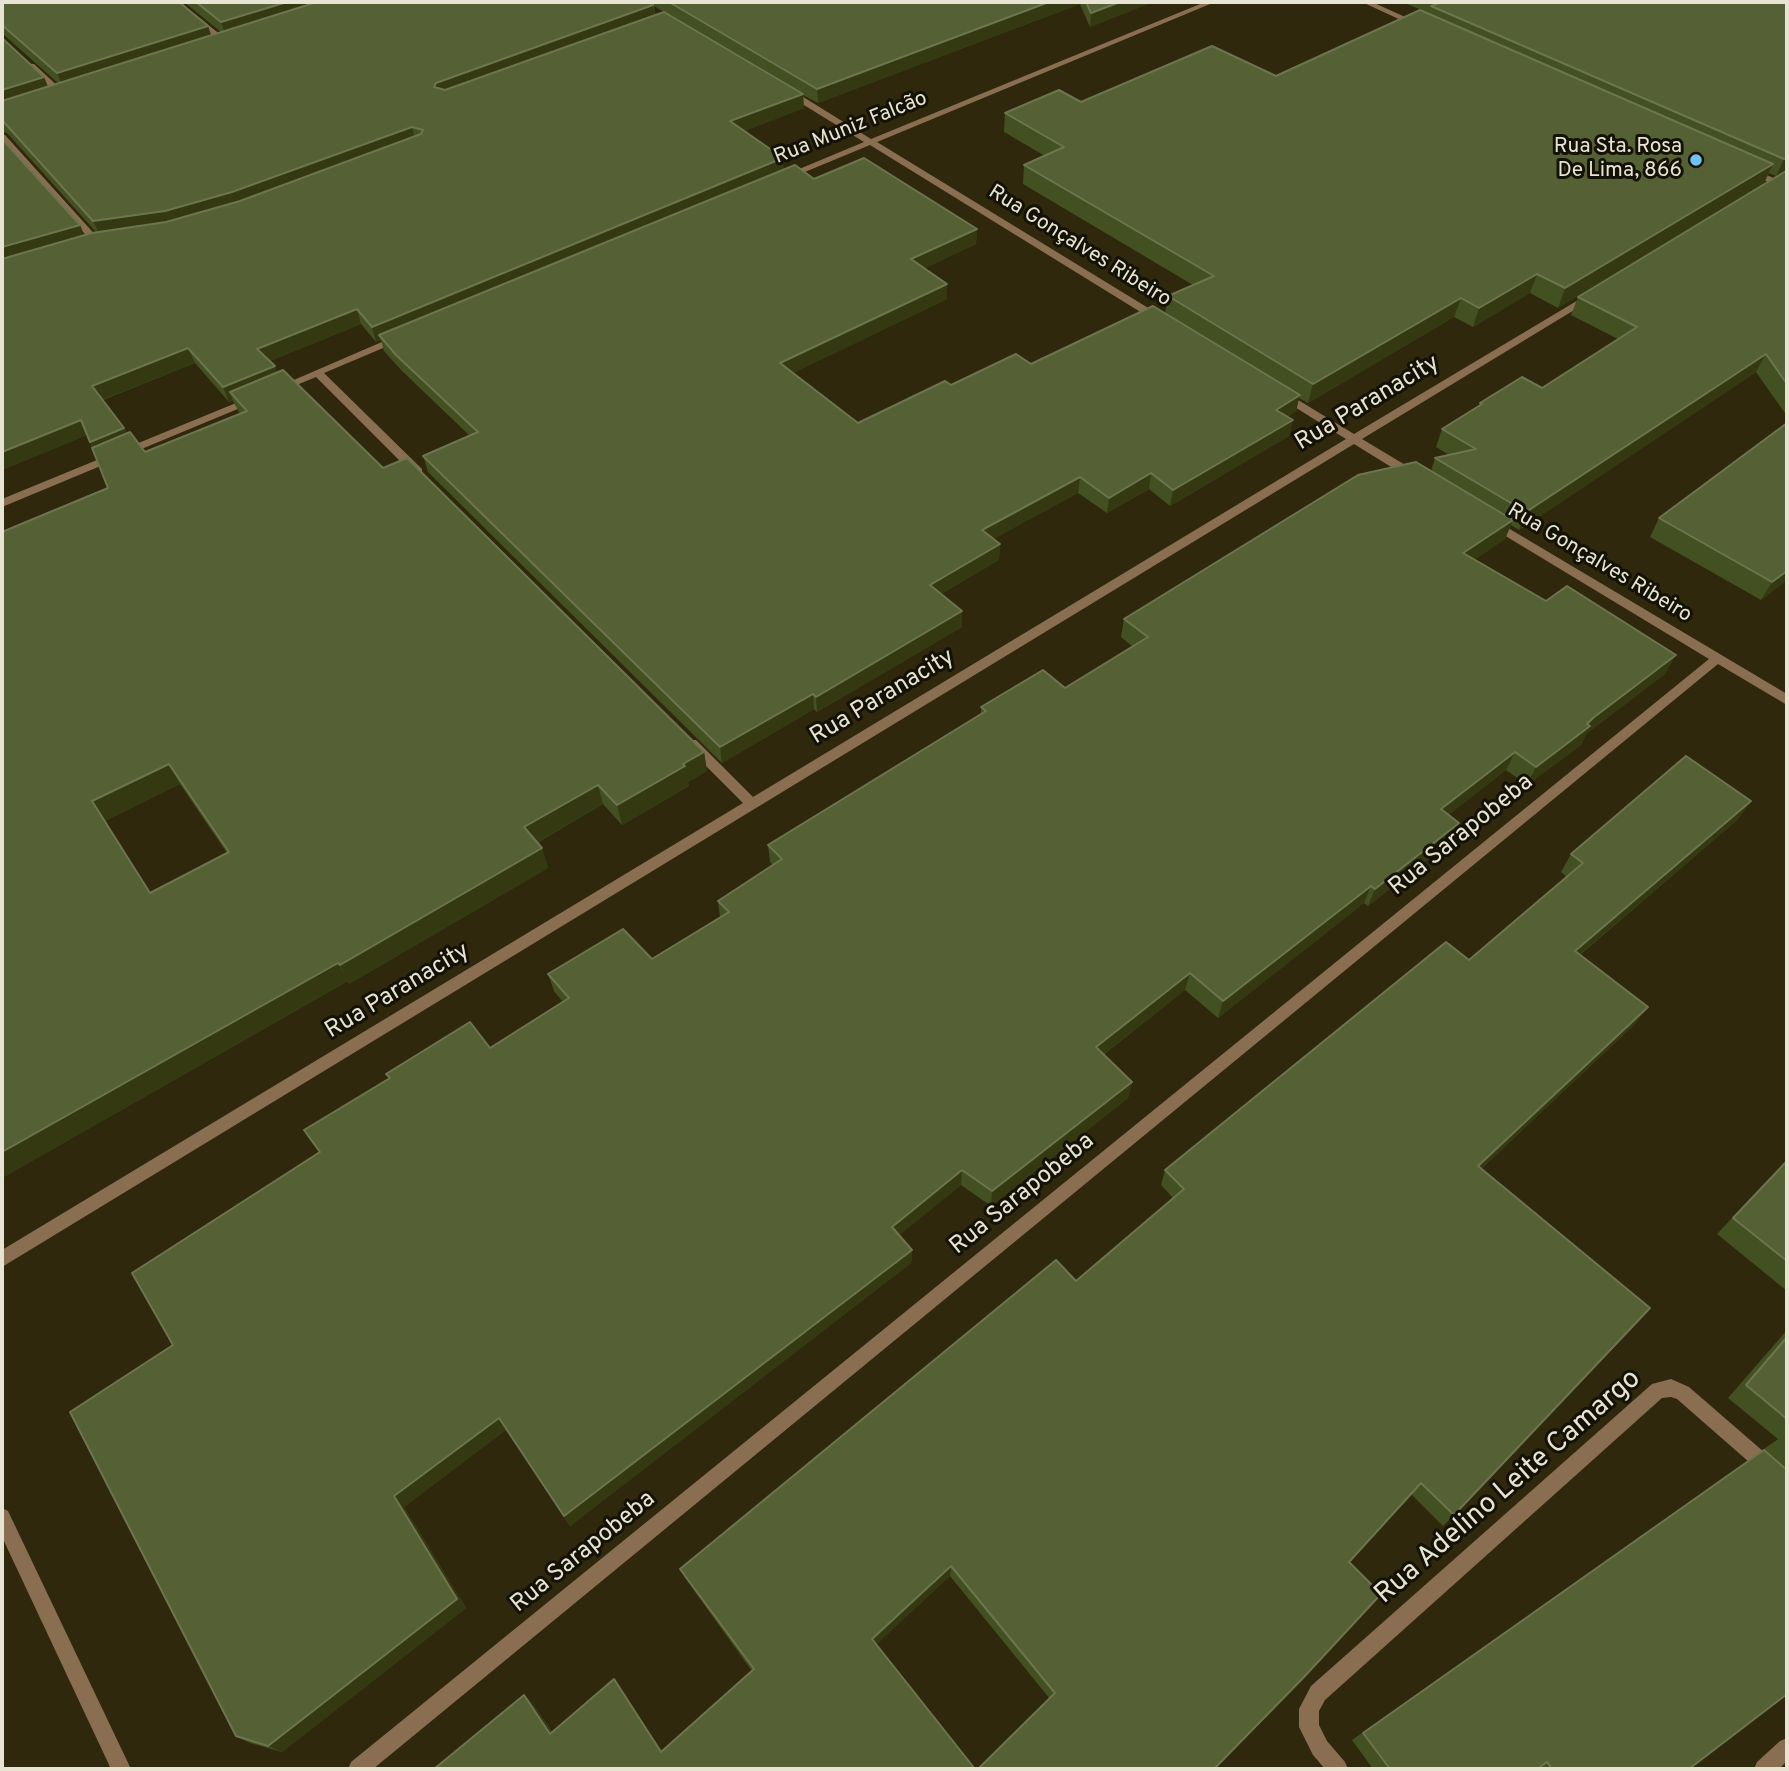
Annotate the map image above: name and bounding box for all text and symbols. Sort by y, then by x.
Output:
street label: Rua Muniz Falcão [771,87,931,171]
place label: Rua Sta. Rosa De Lima, 866 [1554,135,1682,185]
marker: Rua Sta. Rosa De Lima, 866 [1688,152,1704,168]
street label: Rua Gonçalves Ribeiro [983,181,1175,313]
street label: Rua Paranacity [1291,350,1445,458]
street label: Rua Gonçalves Ribeiro [1502,499,1696,629]
street label: Rua Paranacity [806,644,960,752]
street label: Rua Sarapobeba [1384,769,1540,903]
street label: Rua Paranacity [321,938,475,1046]
street label: Rua Sarapobeba [945,1128,1101,1262]
street label: Rua Adelino Leite Camargo [1369,1363,1649,1613]
street label: Rua Sarapobeba [506,1486,662,1620]

